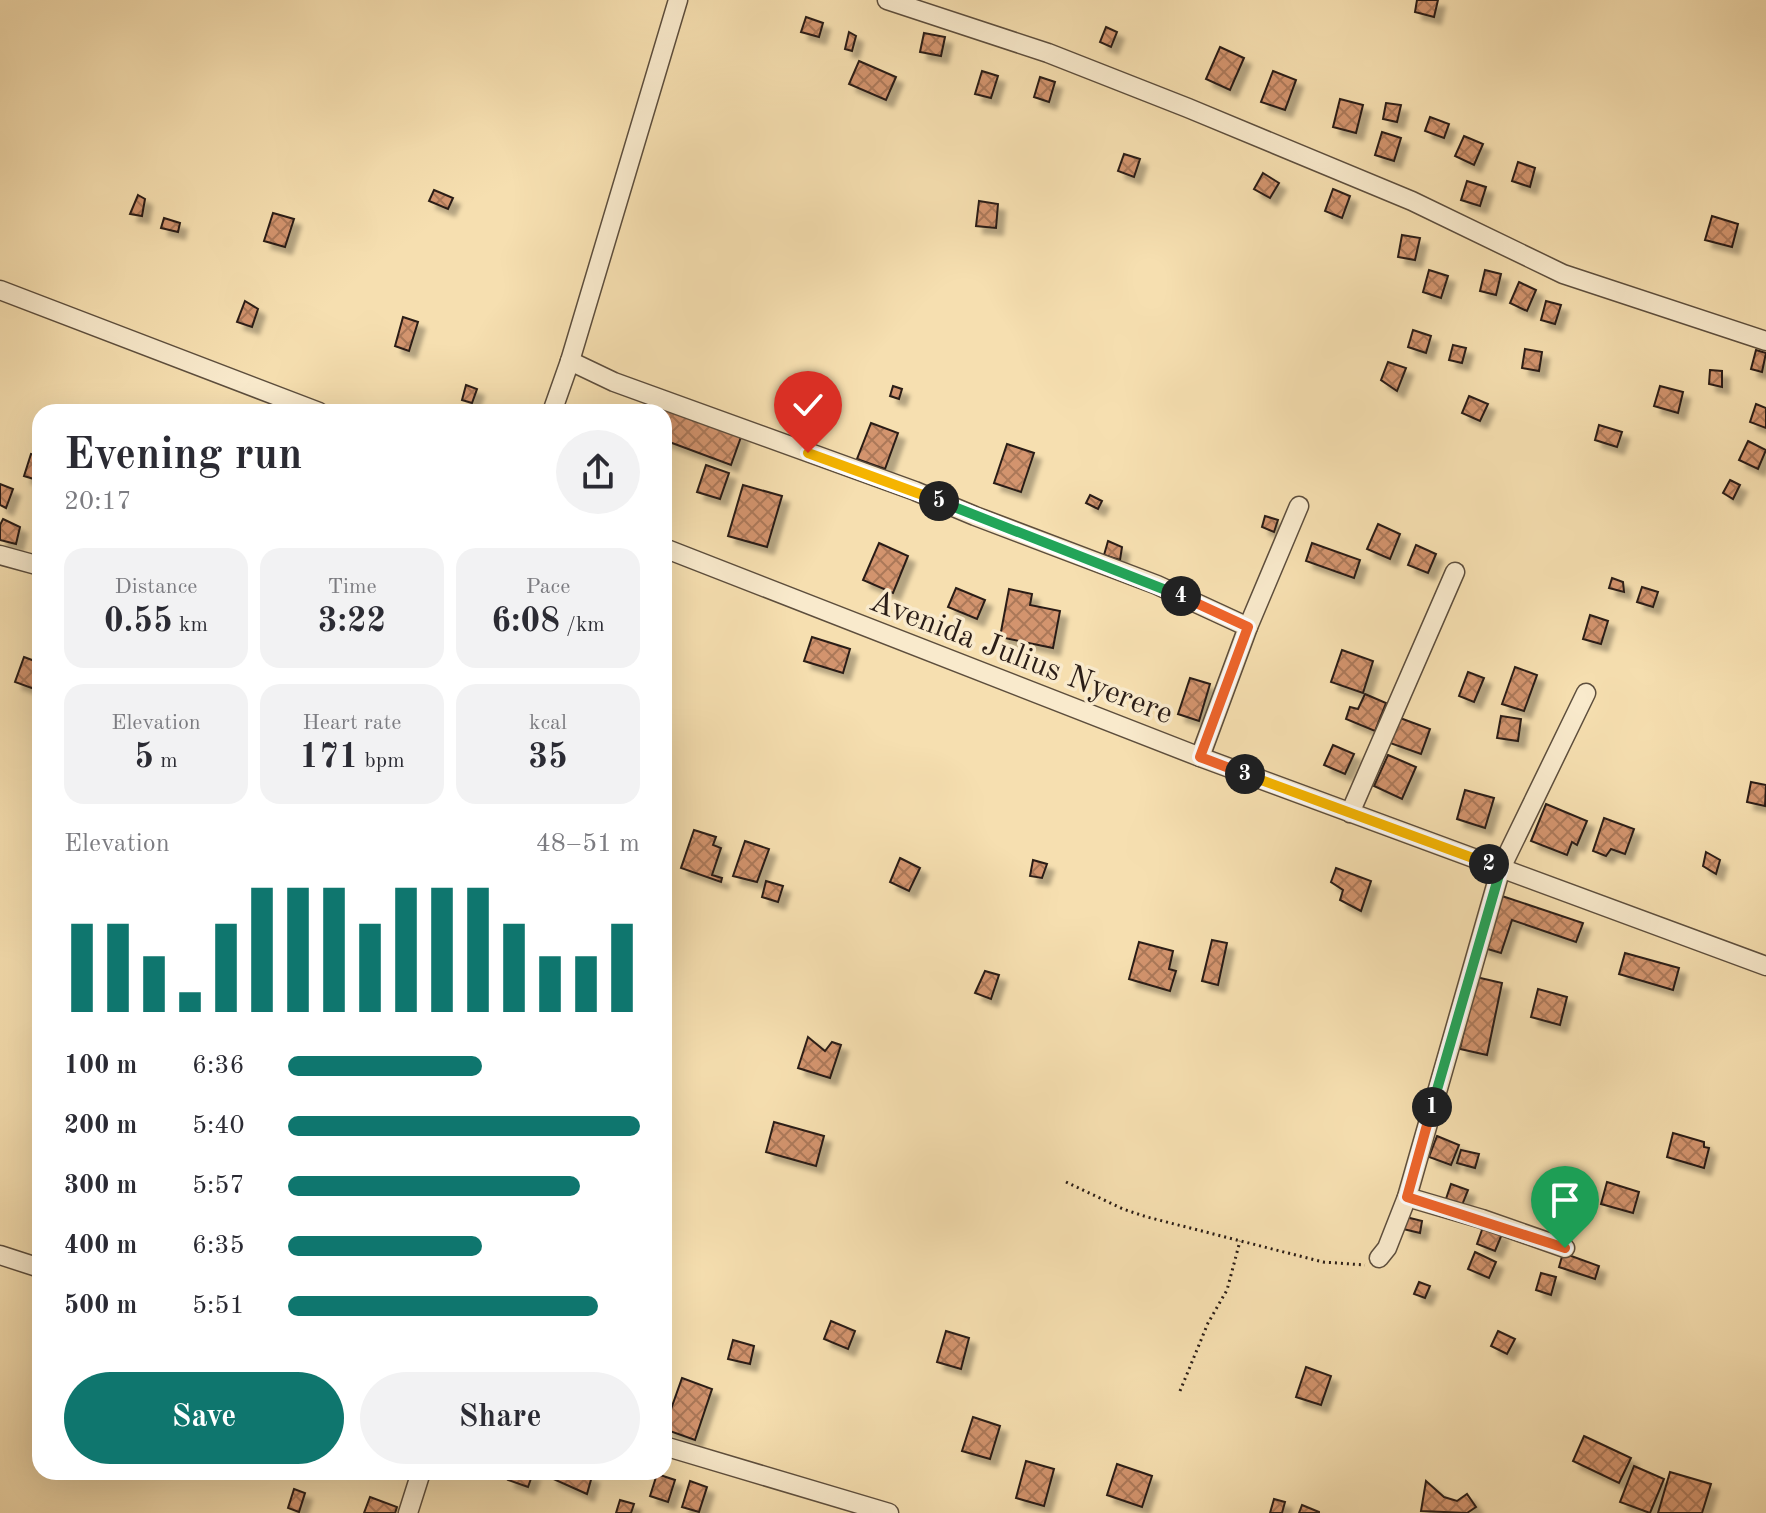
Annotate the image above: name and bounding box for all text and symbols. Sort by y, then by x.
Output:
pin [774,371,842,453]
icon: check [786,383,830,427]
button: share [556,430,640,514]
text: Evening run [64,434,302,478]
pin: 5 [919,481,959,521]
text: 20:17 [64,489,132,515]
text: 5 [933,490,945,512]
text: Distance [115,576,197,598]
text: Time [327,576,377,598]
text: Pace [526,576,570,598]
pin: 4 [1161,576,1201,616]
text: 4 [1175,585,1187,607]
street label: Avenida Julius Nyerere [865,586,1177,731]
text: 0.55 [104,605,173,639]
text: 3:22 [318,605,386,639]
text: 6:08 [491,605,560,639]
text: km [173,614,208,636]
text: /km [560,614,605,636]
text: Elevation [111,712,201,734]
text: Heart rate [303,712,401,734]
text: kcal [529,712,567,734]
text: 5 [134,741,154,775]
text: 171 [299,741,358,775]
text: 35 [528,741,568,775]
text: m [154,750,178,772]
text: bpm [358,750,405,772]
pin: 3 [1225,754,1265,794]
text: 3 [1239,763,1251,785]
text: Elevation [64,831,170,857]
text: 48–51 m [536,831,640,857]
pin: 2 [1469,844,1509,884]
text: 2 [1483,853,1495,875]
text: 100 m [64,1053,137,1079]
text: 6:36 [192,1053,245,1079]
pin: 1 [1412,1087,1452,1127]
text: 1 [1426,1096,1438,1118]
text: 200 m [64,1113,137,1139]
text: 5:40 [192,1113,245,1139]
pin [1531,1166,1599,1248]
text: 300 m [64,1173,137,1199]
text: 5:57 [192,1173,245,1199]
icon: arrive [1543,1178,1587,1222]
text: 400 m [64,1233,137,1259]
text: 6:35 [192,1233,245,1259]
text: 500 m [64,1293,137,1319]
text: 5:51 [192,1293,245,1319]
button: Save [64,1372,344,1464]
button: Share [360,1372,640,1464]

